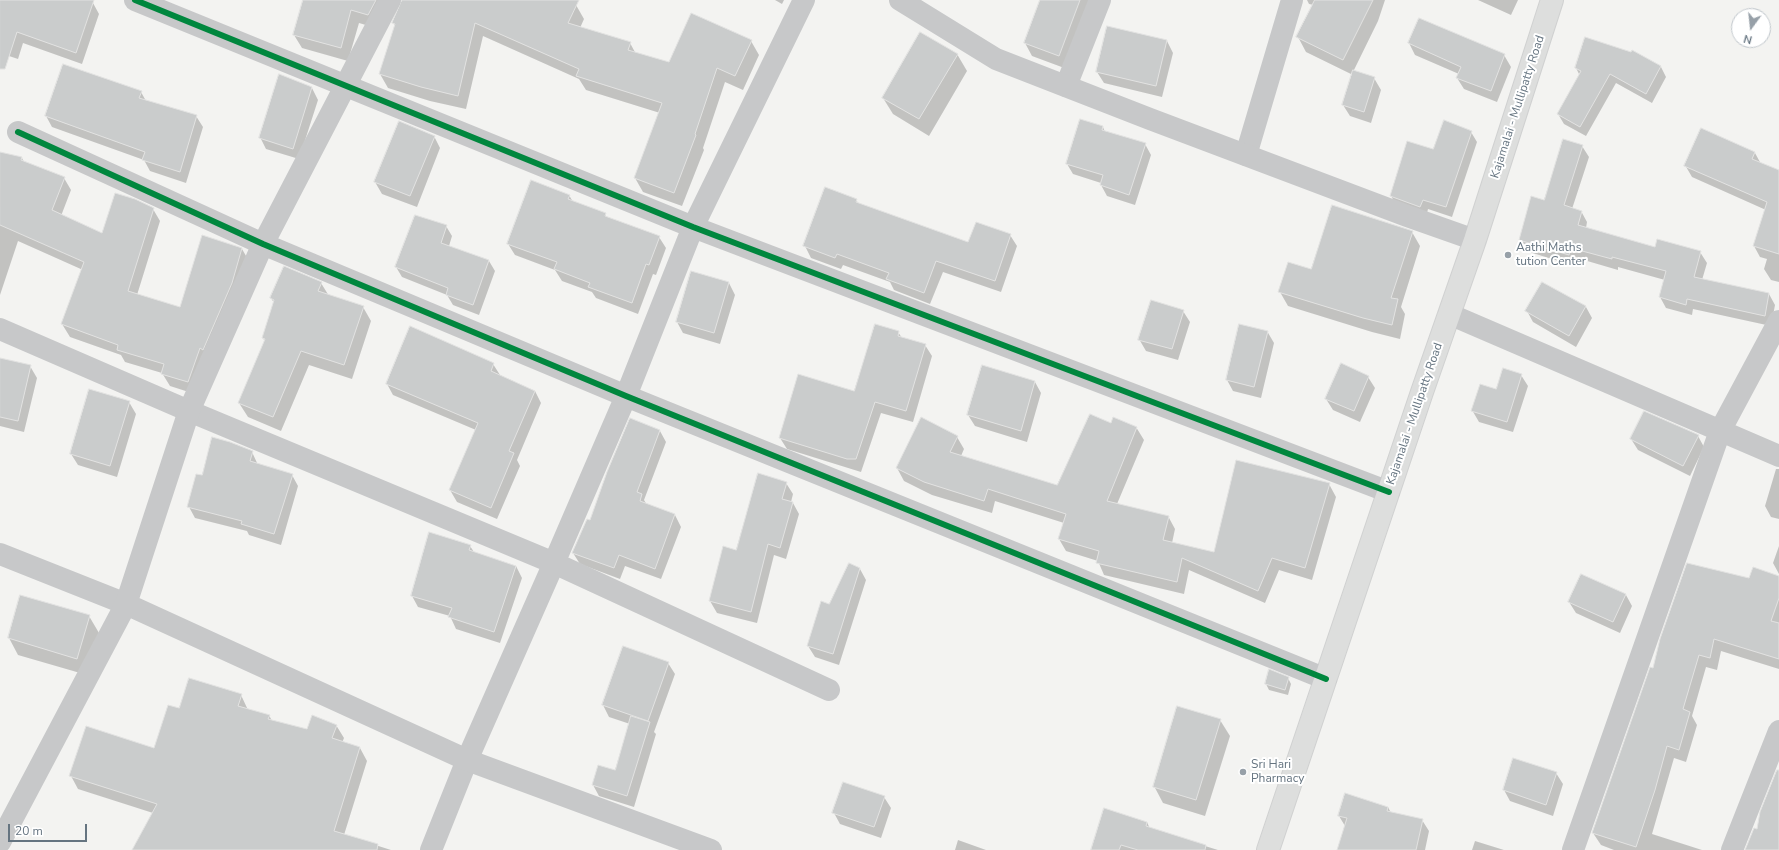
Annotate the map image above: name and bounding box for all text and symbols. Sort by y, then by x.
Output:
north arrow [1731,8,1771,48]
text: N [1742,31,1754,47]
street label: Kajamalai - Mullipatty Road [1488,34,1548,180]
place label: Aathi Maths tution Center [1516,241,1586,269]
marker: Aathi Maths tution Center [1503,250,1513,260]
street label: Kajamalai - Mullipatty Road [1384,341,1446,487]
place label: Sri Hari Pharmacy [1251,758,1304,786]
marker: Sri Hari Pharmacy [1238,767,1248,777]
scale bar [10,816,89,842]
text: 20 m [15,823,43,839]

